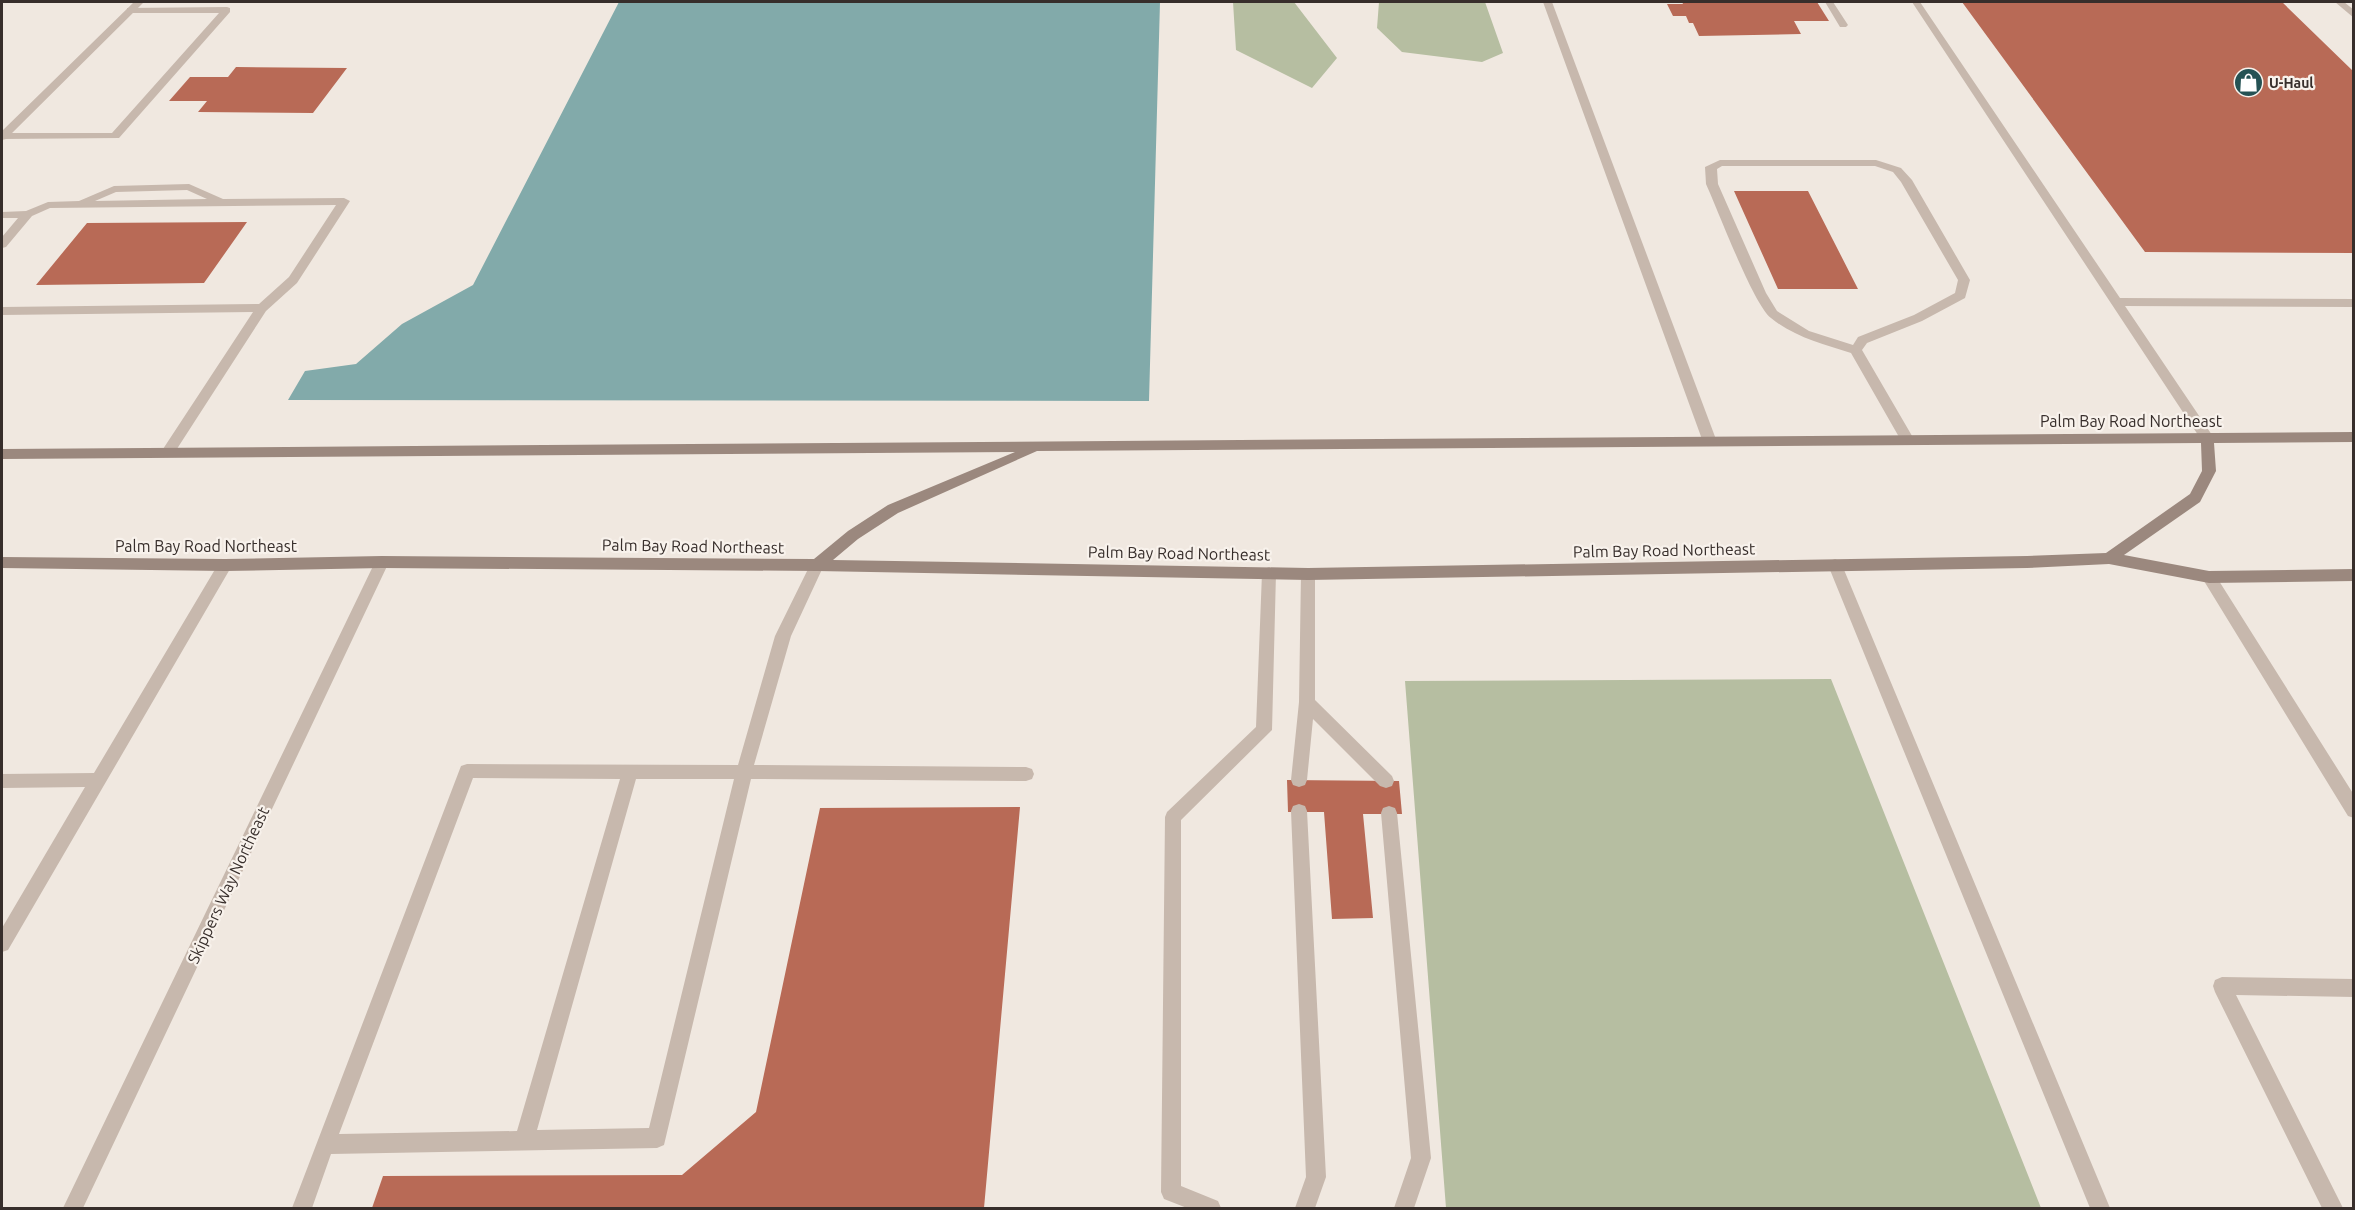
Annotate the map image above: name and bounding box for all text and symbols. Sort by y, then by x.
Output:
shop icon: U-Haul [2232,67,2264,99]
place label: U-Haul [2269,75,2314,91]
street label: Palm Bay Road Northeast [2040,412,2223,430]
street label: Palm Bay Road Northeast [602,535,785,557]
street label: Palm Bay Road Northeast [115,537,298,555]
street label: Palm Bay Road Northeast [1573,539,1756,561]
street label: Palm Bay Road Northeast [1088,542,1271,564]
street label: Skippers Way Northeast [184,803,273,966]

